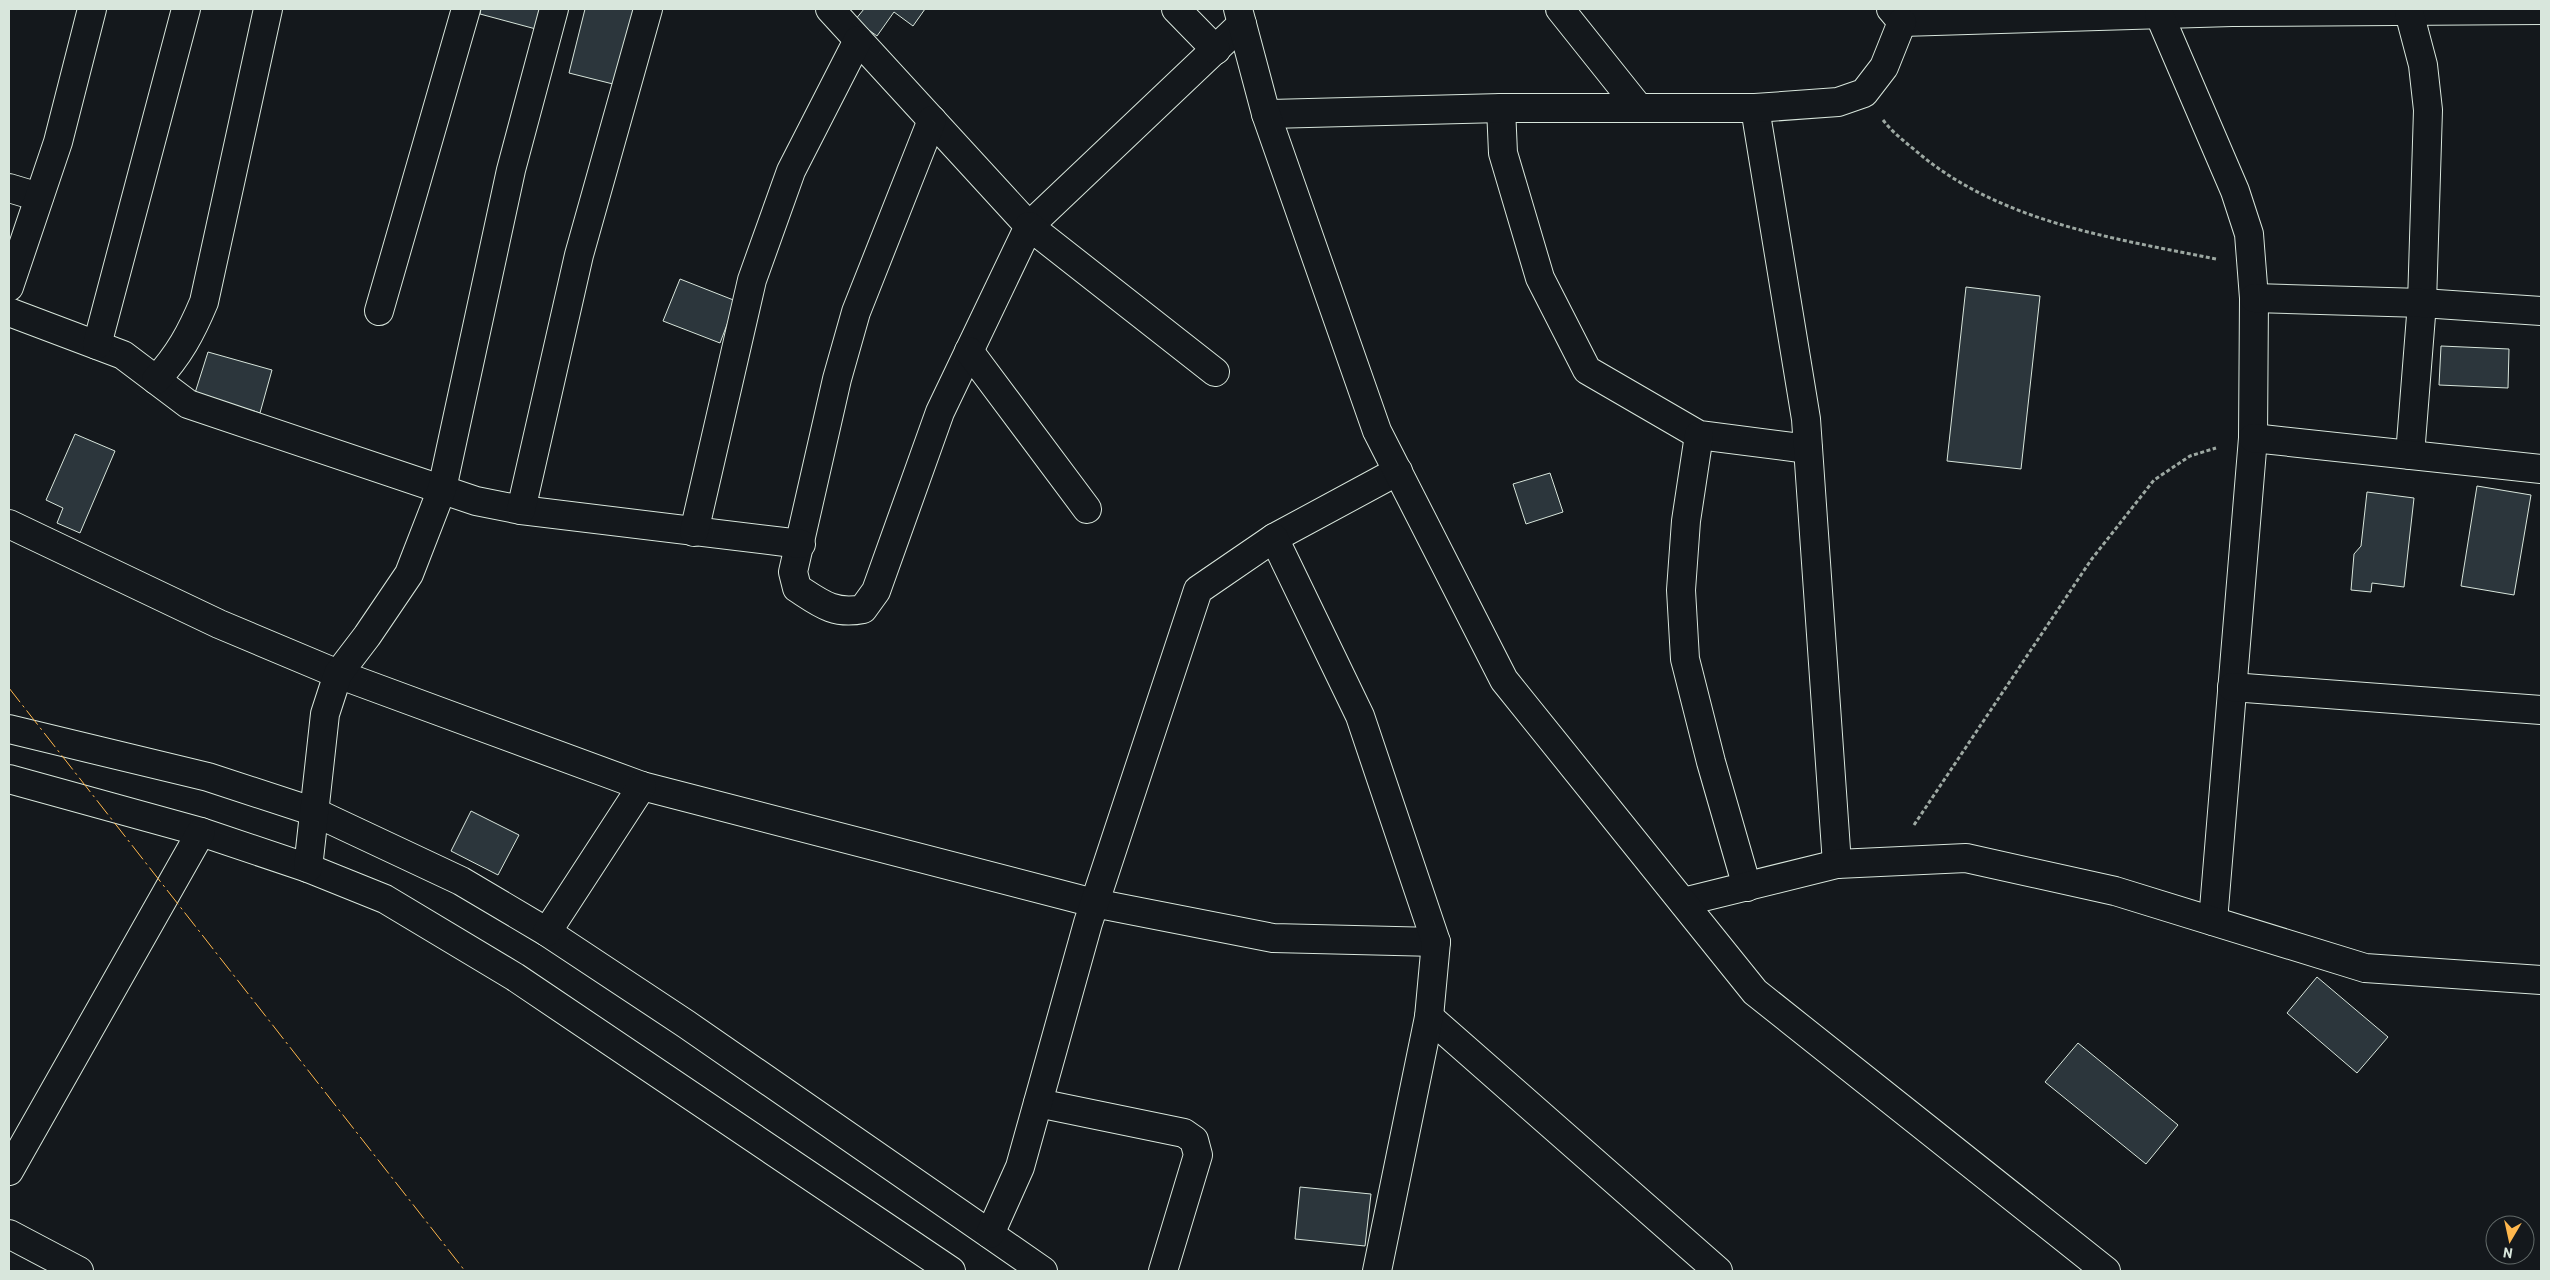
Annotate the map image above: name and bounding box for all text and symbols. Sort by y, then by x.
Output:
north arrow [2485,1215,2535,1265]
text: N [2502,1244,2514,1262]

